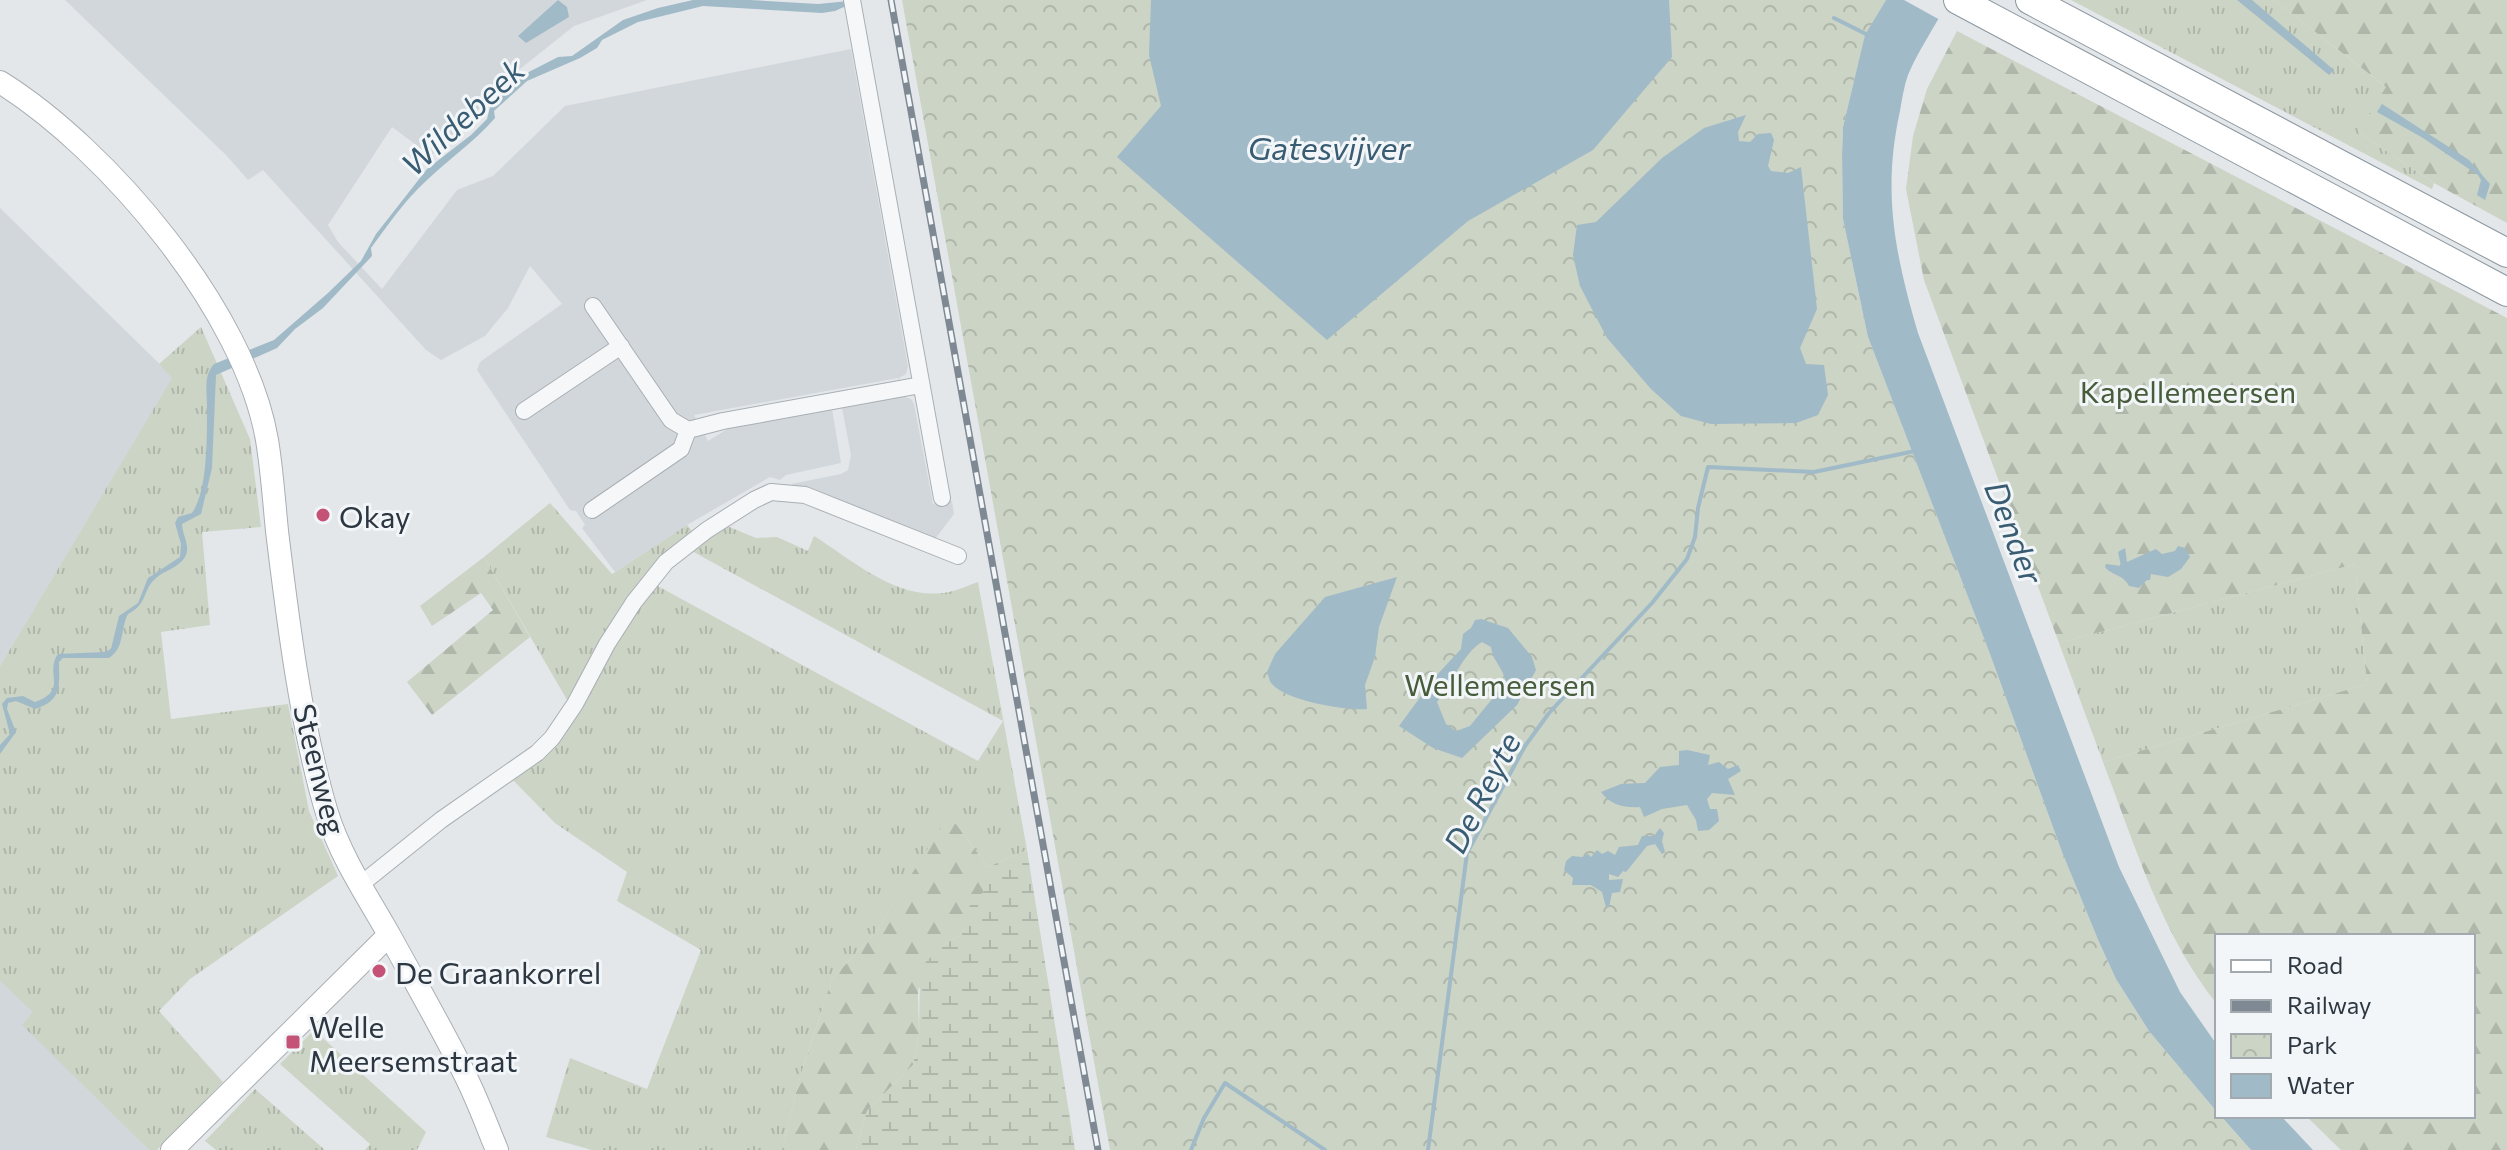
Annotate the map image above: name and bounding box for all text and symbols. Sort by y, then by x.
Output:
water label: Wildebeek [392,48,533,183]
water label: Gatesvijver [1248,127,1411,167]
park label: Kapellemeersen [2080,372,2296,409]
water label: Dender [1977,475,2053,590]
place label: Okay [339,497,411,534]
marker: Okay [314,506,332,524]
park label: Wellemeersen [1404,665,1596,702]
street label: Steenweg [287,700,355,838]
water label: De Reyte [1434,725,1528,859]
legend [2215,934,2475,1118]
text: Road [2287,950,2343,979]
place label: De Graankorrel [395,953,601,990]
marker: De Graankorrel [370,962,388,980]
text: Railway [2287,990,2372,1019]
place label: Welle Meersemstraat [309,1007,518,1078]
text: Park [2287,1030,2337,1059]
marker: Welle Meersemstraat [284,1033,302,1051]
text: Water [2287,1070,2355,1099]

